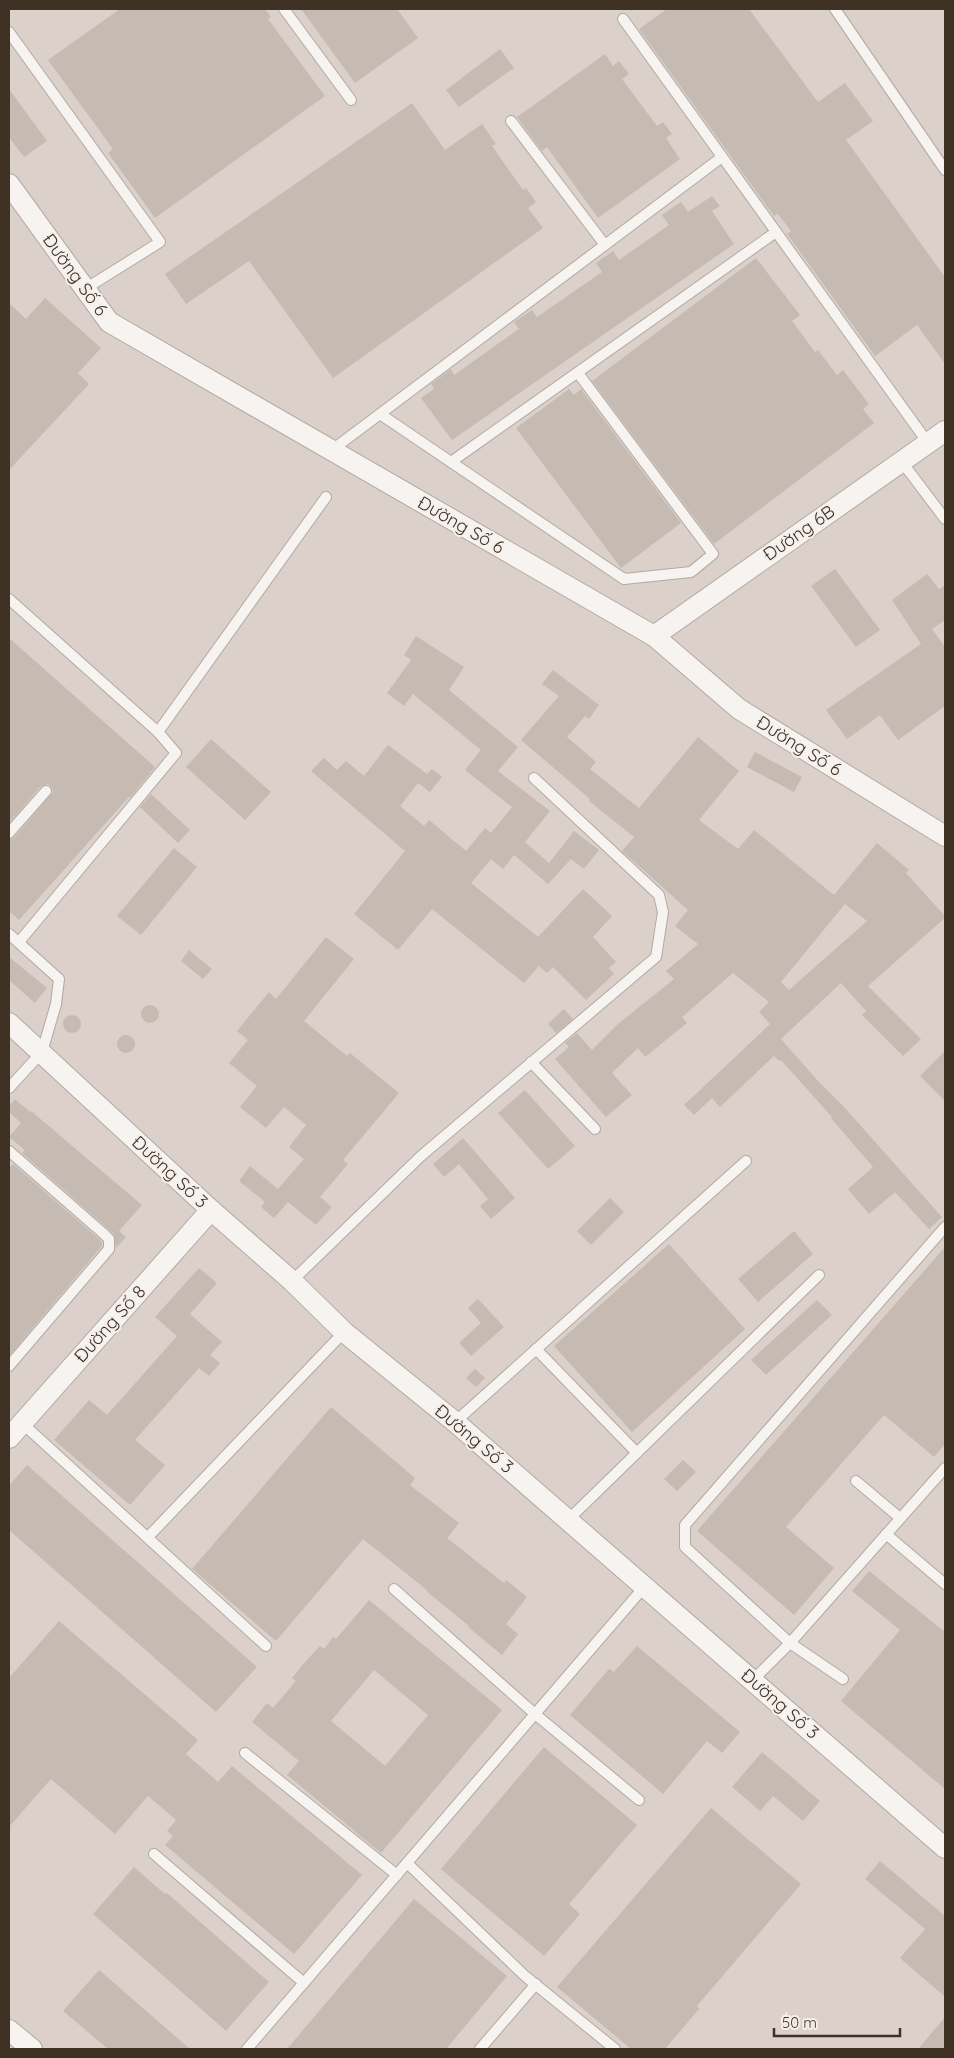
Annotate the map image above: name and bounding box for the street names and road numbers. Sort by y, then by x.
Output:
street label: Đường Số 6 [38,229,113,321]
street label: Đường Số 6 [414,491,509,559]
street label: Đường 6B [759,500,839,566]
street label: Đường Số 6 [752,710,846,781]
street label: Đường Số 3 [127,1131,213,1213]
street label: Đường Số 8 [69,1280,150,1367]
street label: Đường Số 3 [430,1399,518,1478]
street label: Đường Số 3 [737,1663,824,1744]

